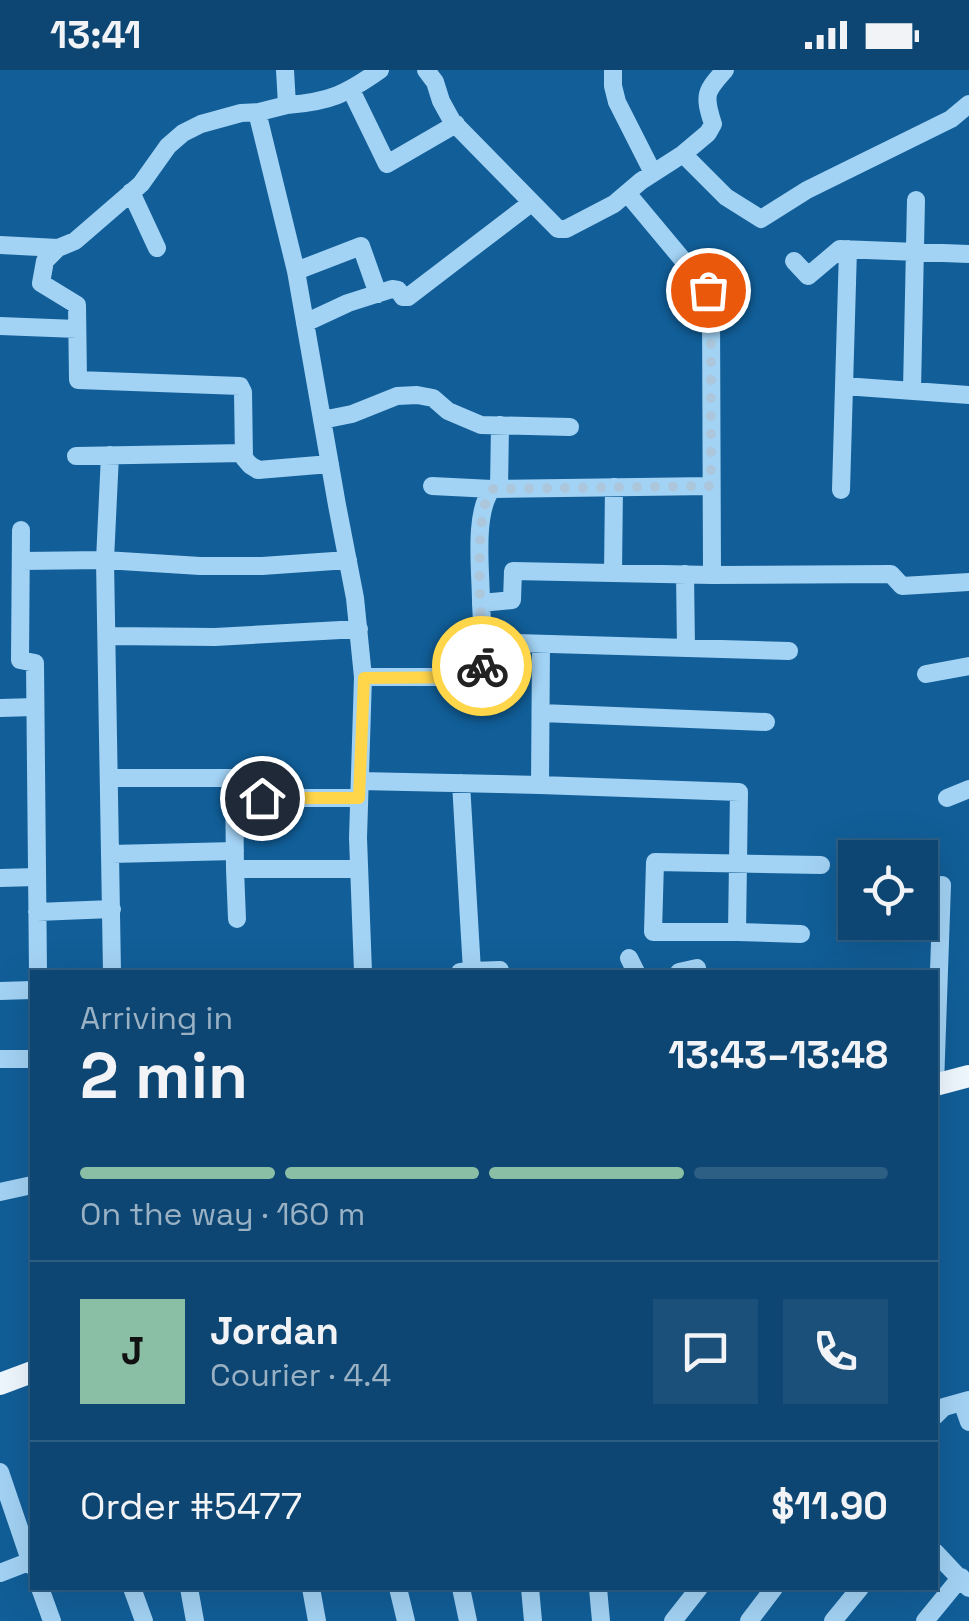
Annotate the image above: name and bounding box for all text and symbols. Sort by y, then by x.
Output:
text: 13:41 [50,11,142,59]
pin [666,248,751,333]
icon: bag [681,263,736,318]
courier [432,616,532,716]
icon: bike [455,639,510,694]
pin [220,756,305,841]
icon: home [235,771,290,826]
map controls [838,840,938,940]
button: locate [838,840,938,940]
text: Arriving in [80,998,233,1038]
text: 13:43–13:48 [668,1031,888,1079]
text: 2 min [80,1034,248,1117]
text: On the way · 160 m [80,1194,365,1234]
button: chat [653,1299,758,1404]
button: phone [783,1299,888,1404]
text: Jordan [210,1307,339,1355]
text: J [121,1327,144,1375]
text: Courier · 4.4 [210,1355,391,1395]
text: Order #5477 [80,1482,302,1530]
text: $11.90 [771,1482,888,1530]

